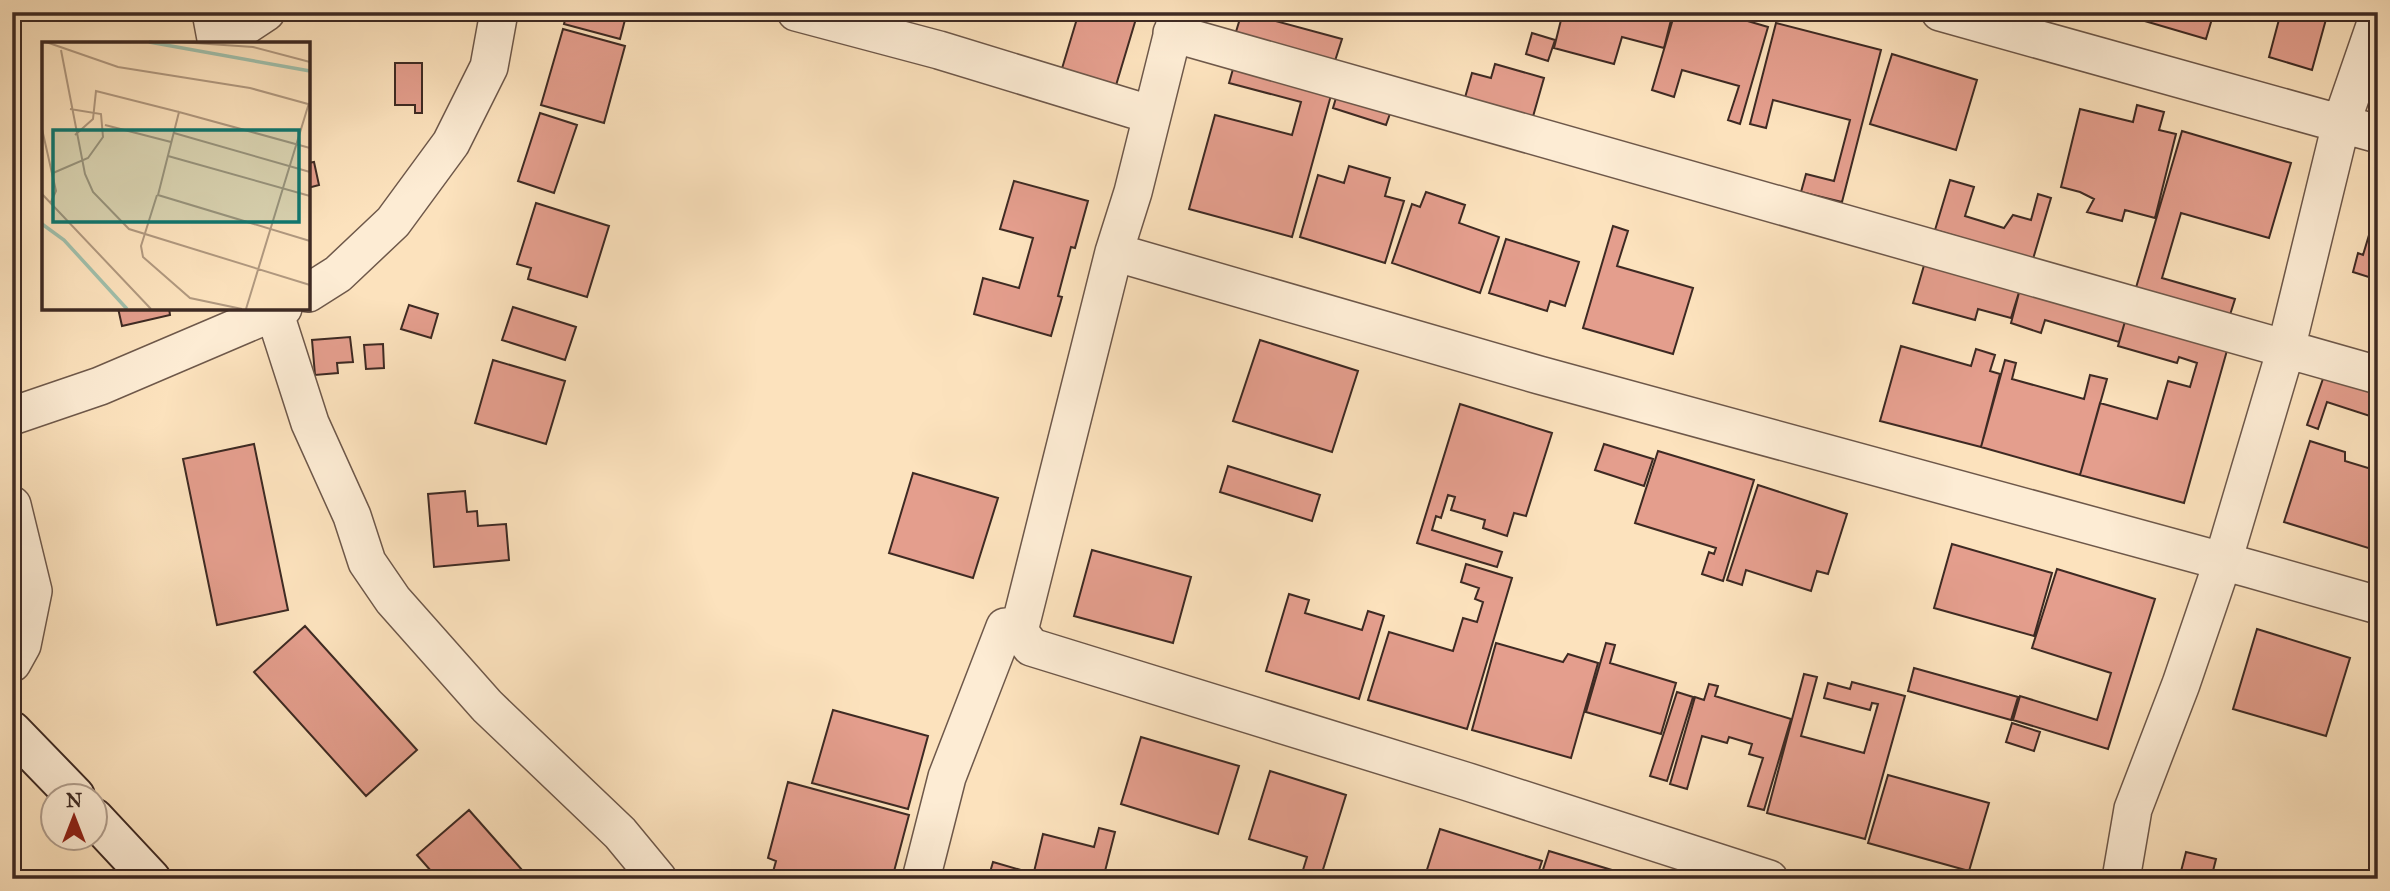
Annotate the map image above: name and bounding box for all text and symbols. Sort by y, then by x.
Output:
inset map [42,42,310,310]
north arrow [38,782,108,852]
text: N [66,789,82,812]

